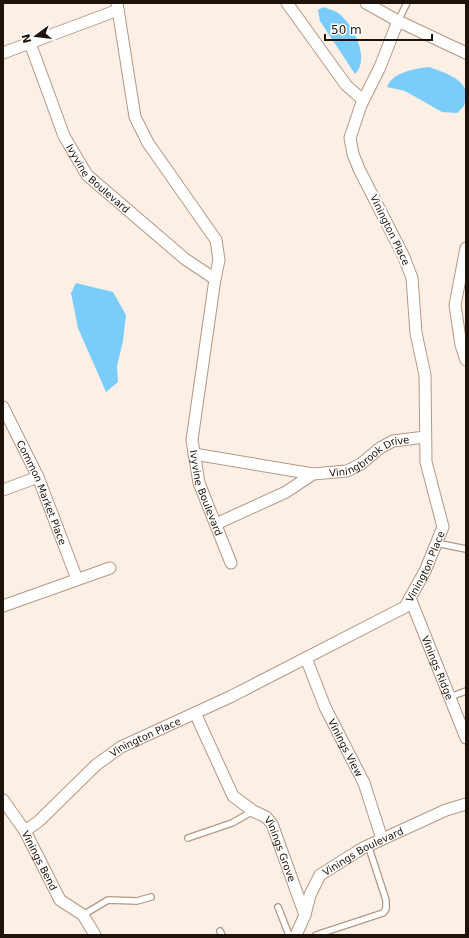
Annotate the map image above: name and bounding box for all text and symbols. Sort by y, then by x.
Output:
north arrow [16,16,56,56]
scale bar [325,16,432,42]
text: 50 m [331,23,362,37]
text: N [19,32,34,45]
street label: Ivyvine Boulevard [64,142,132,215]
street label: Vinington Place [368,193,412,267]
street label: Viningbrook Drive [329,434,410,478]
street label: Common Market Place [15,438,69,546]
street label: Ivyvine Boulevard [188,449,225,537]
street label: Vinington Place [403,529,446,604]
street label: Vinings Ridge [420,634,456,701]
street label: Vinington Place [108,715,182,759]
street label: Vinings View [326,717,365,778]
street label: Vinings Grove [262,814,298,883]
street label: Vinings Boulevard [320,825,405,878]
street label: Vinings Bend [20,829,60,892]

